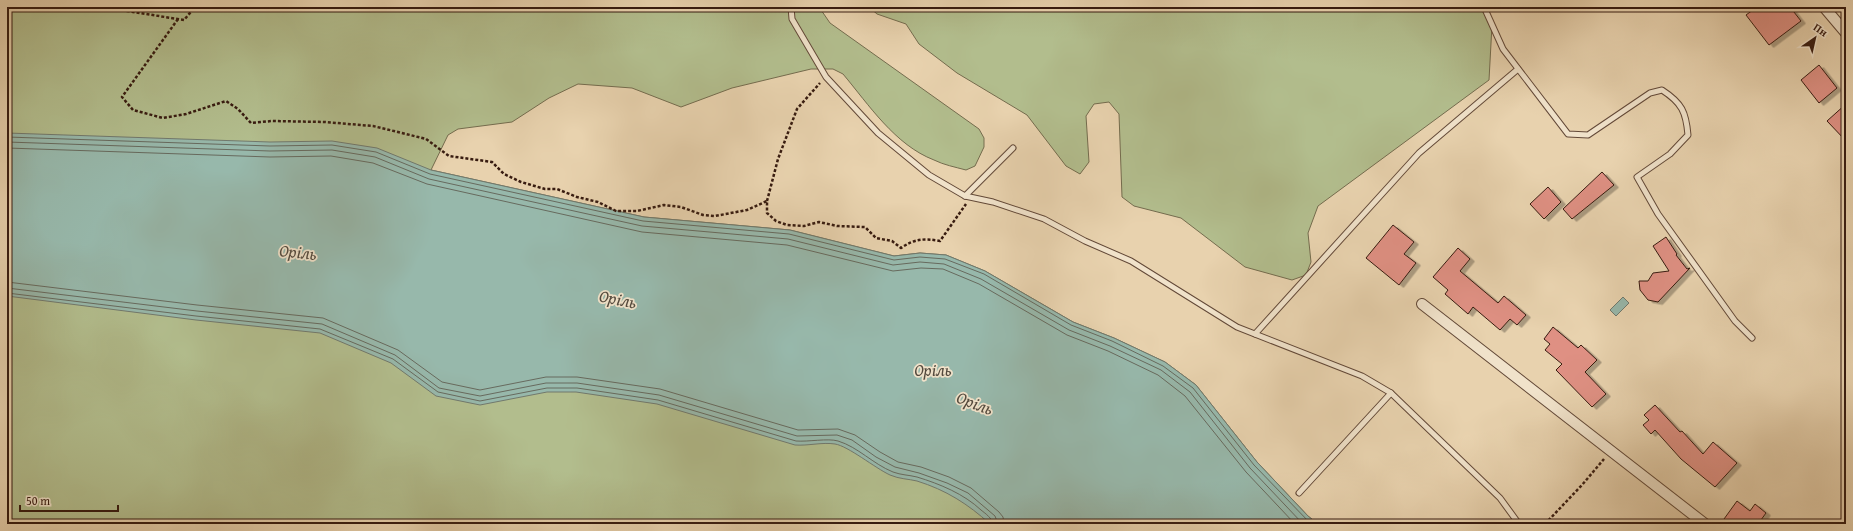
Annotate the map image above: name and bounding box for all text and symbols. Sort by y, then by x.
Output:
north arrow [1795,18,1835,58]
text: Пн [1810,19,1831,40]
water label: Оріль [278,237,318,266]
water label: Оріль [597,283,639,314]
water label: Орiль [914,357,952,382]
water label: Оріль [953,384,997,421]
scale bar [20,487,118,513]
text: 50 m [26,492,50,509]

